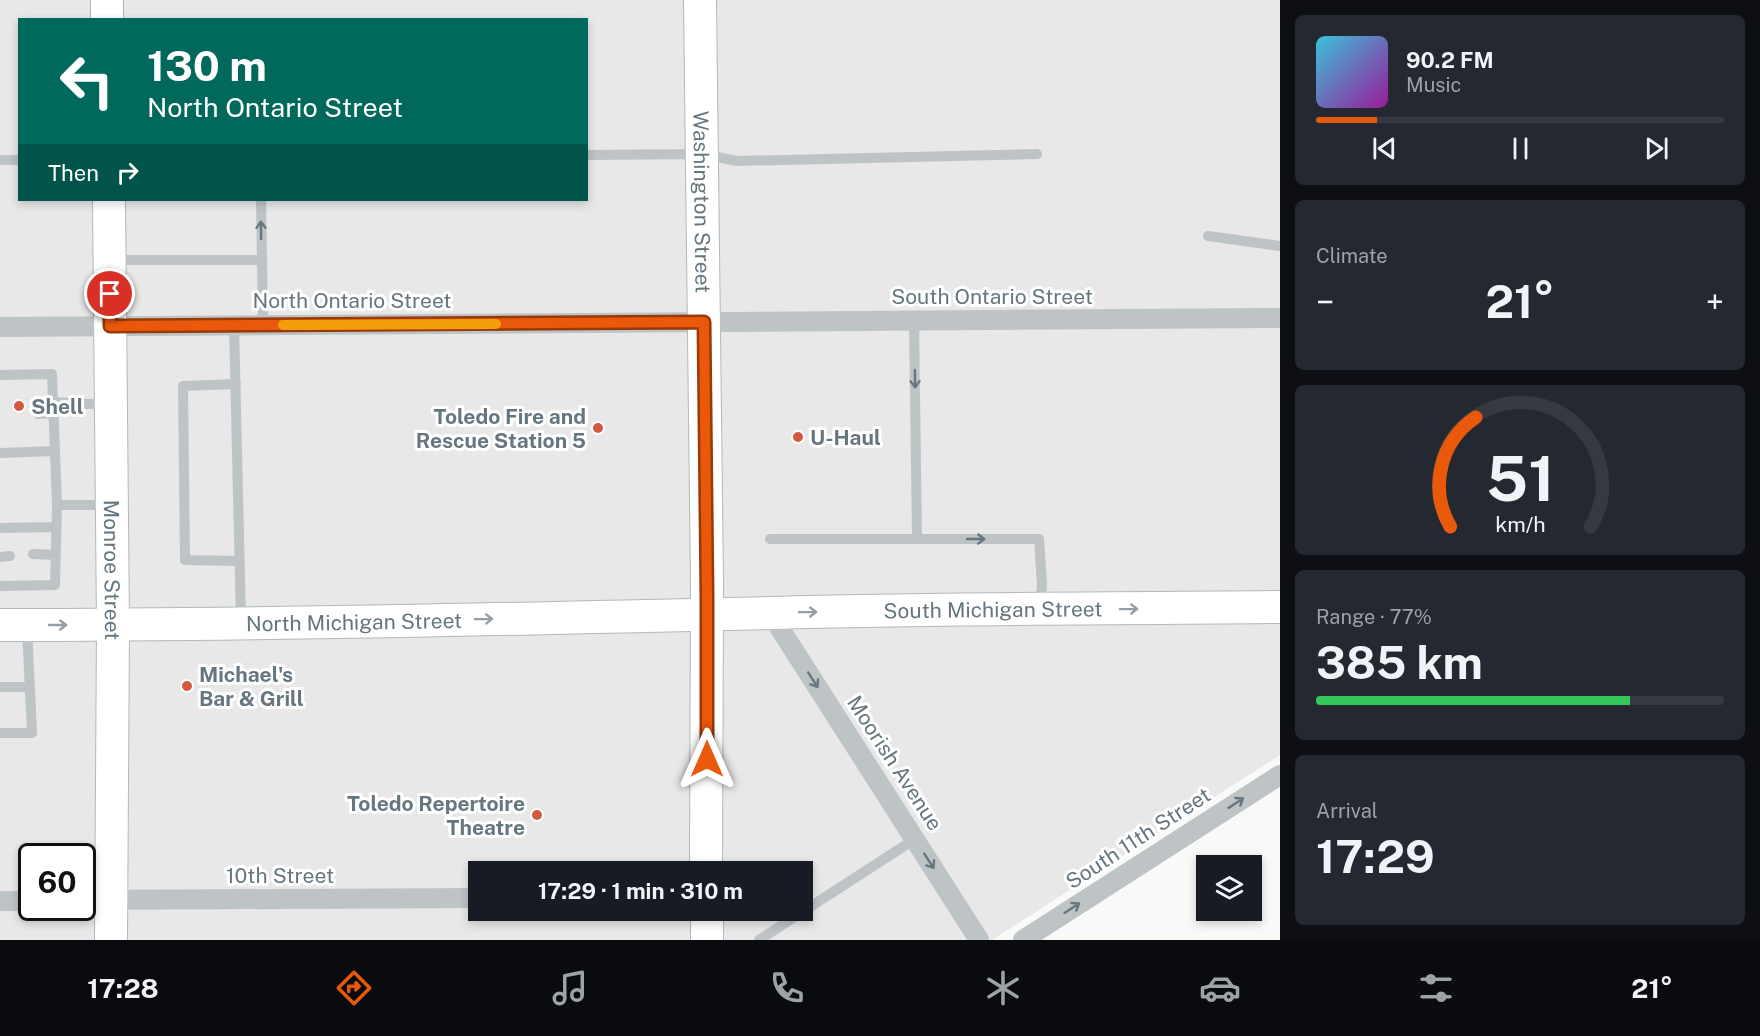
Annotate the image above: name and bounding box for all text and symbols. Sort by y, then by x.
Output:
text: 130 m [147,41,267,90]
icon: left [48,42,126,120]
text: 90.2 FM [1406,47,1494,73]
text: Music [1406,73,1461,97]
text: North Ontario Street [147,91,403,123]
street label: Washington Street [689,111,716,293]
icon: previous [1368,132,1401,165]
icon: pause [1504,132,1537,165]
icon: next [1640,132,1673,165]
icon: right [111,156,144,189]
text: Then [48,160,99,186]
one-way arrow [255,220,267,240]
text: Climate [1316,244,1388,268]
pin [84,268,135,319]
text: 21° [1485,275,1555,328]
icon: arrive [93,277,126,310]
text: − [1316,283,1334,321]
text: + [1706,283,1724,321]
street label: South Ontario Street [891,284,1093,309]
street label: North Ontario Street [252,288,452,313]
one-way arrow [909,368,921,388]
place label: Shell [31,394,84,419]
marker: Shell [12,399,26,413]
place label: Toledo Fire and Rescue Station 5 [416,404,586,453]
marker: Toledo Fire and Rescue Station 5 [591,421,605,435]
place label: U-Haul [810,425,881,450]
marker: U-Haul [791,430,805,444]
text: 51 [1486,442,1554,515]
street label: Monroe Street [99,500,126,640]
text: km/h [1495,512,1545,537]
one-way arrow [965,533,985,545]
street label: South Michigan Street [883,596,1102,623]
one-way arrow [1118,603,1138,614]
text: Range · 77% [1316,605,1432,629]
one-way arrow [797,606,817,618]
street label: North Michigan Street [246,607,462,636]
one-way arrow [474,613,494,625]
one-way arrow [48,619,68,631]
text: 385 km [1316,636,1483,689]
place label: Michael's Bar & Grill [199,662,304,711]
one-way arrow [806,671,819,688]
marker: Michael's Bar & Grill [180,679,194,693]
street label: Moorish Avenue [842,691,948,835]
position arrow [675,727,739,791]
street label: South 11th Street [1061,782,1215,894]
place label: Toledo Repertoire Theatre [347,791,525,840]
one-way arrow [1227,797,1244,809]
text: Arrival [1316,799,1378,823]
marker: Toledo Repertoire Theatre [530,808,544,822]
text: 17:29 [1316,830,1435,883]
speed limit sign: 60 [18,843,96,921]
one-way arrow [923,853,935,869]
map controls [1196,855,1262,921]
button: layers [1196,855,1262,921]
street label: 10th Street [226,863,334,888]
text: 17:29 · 1 min · 310 m [538,878,743,904]
one-way arrow [1063,902,1080,914]
icon: directions [333,967,375,1009]
icon: music [549,967,591,1009]
icon: phone [766,967,808,1009]
icon: climate [982,967,1024,1009]
icon: car [1199,967,1241,1009]
icon: filters [1415,967,1457,1009]
text: 17:28 [87,972,159,1004]
text: 21° [1631,972,1673,1004]

